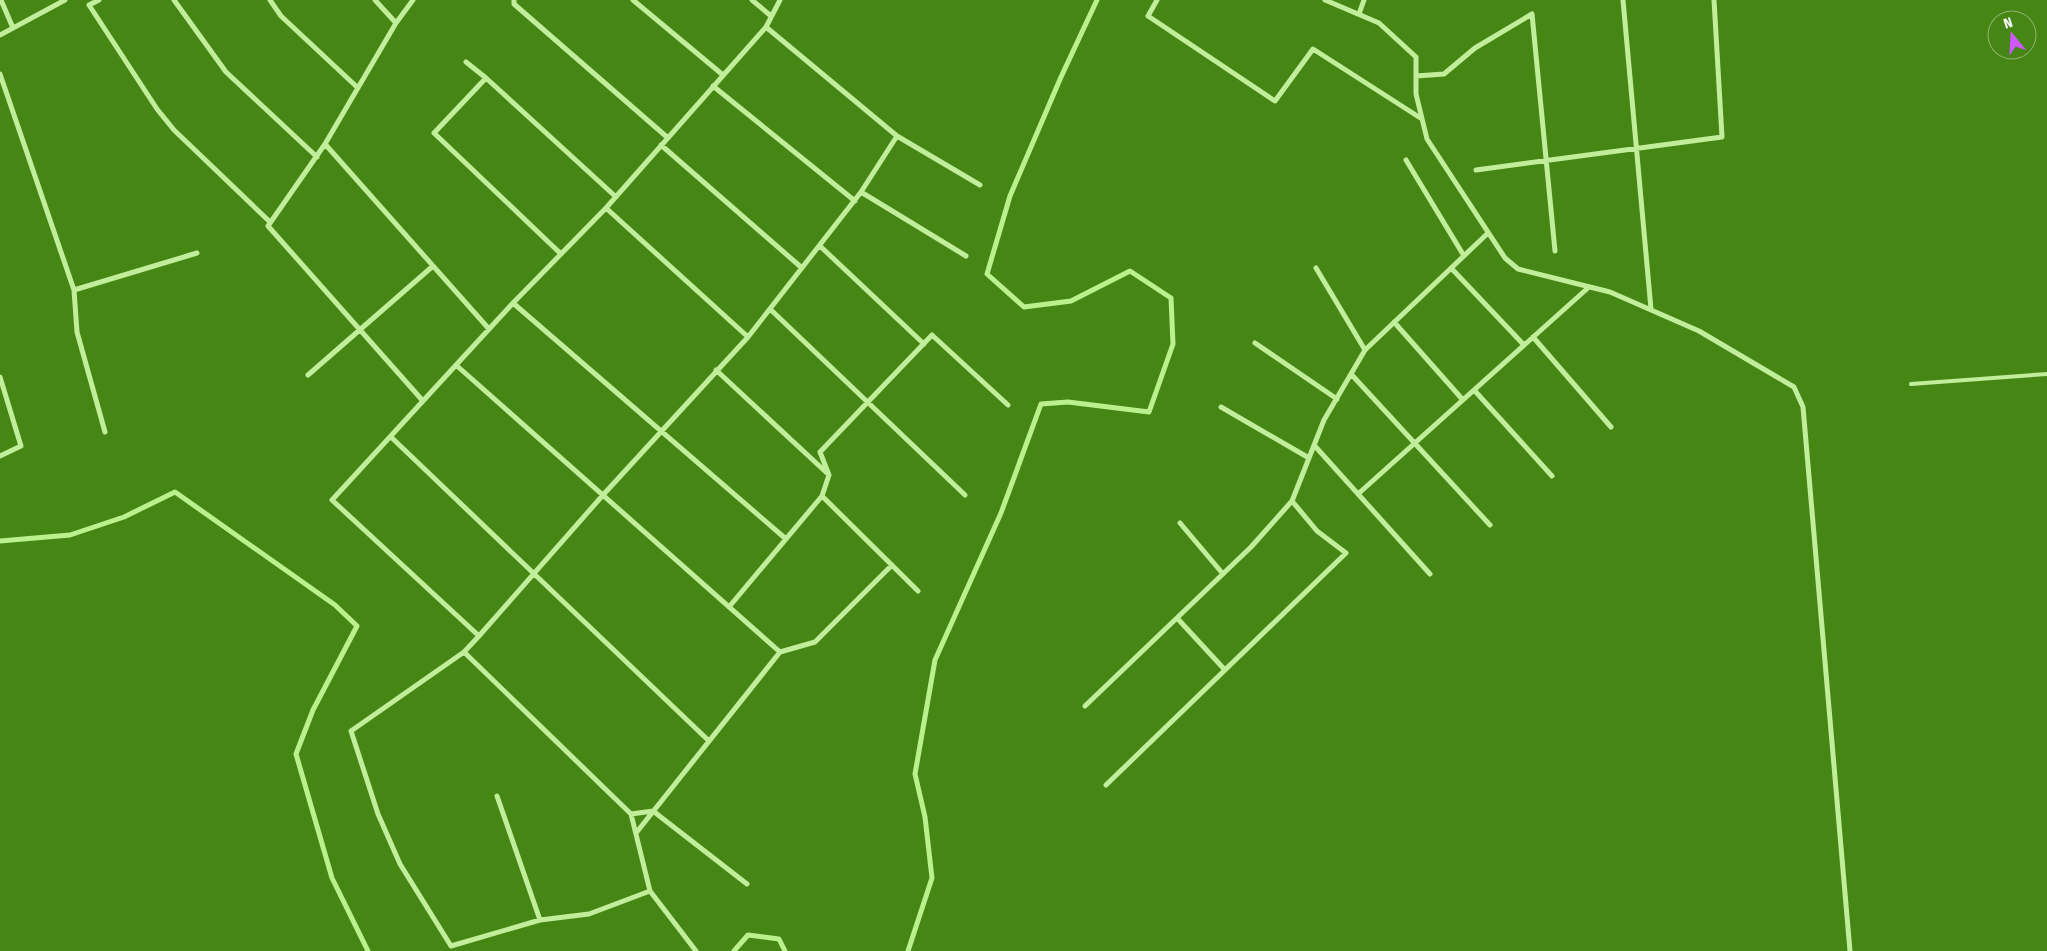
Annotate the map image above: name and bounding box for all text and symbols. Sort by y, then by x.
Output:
north arrow [1987,10,2037,60]
text: N [2002,14,2015,32]

